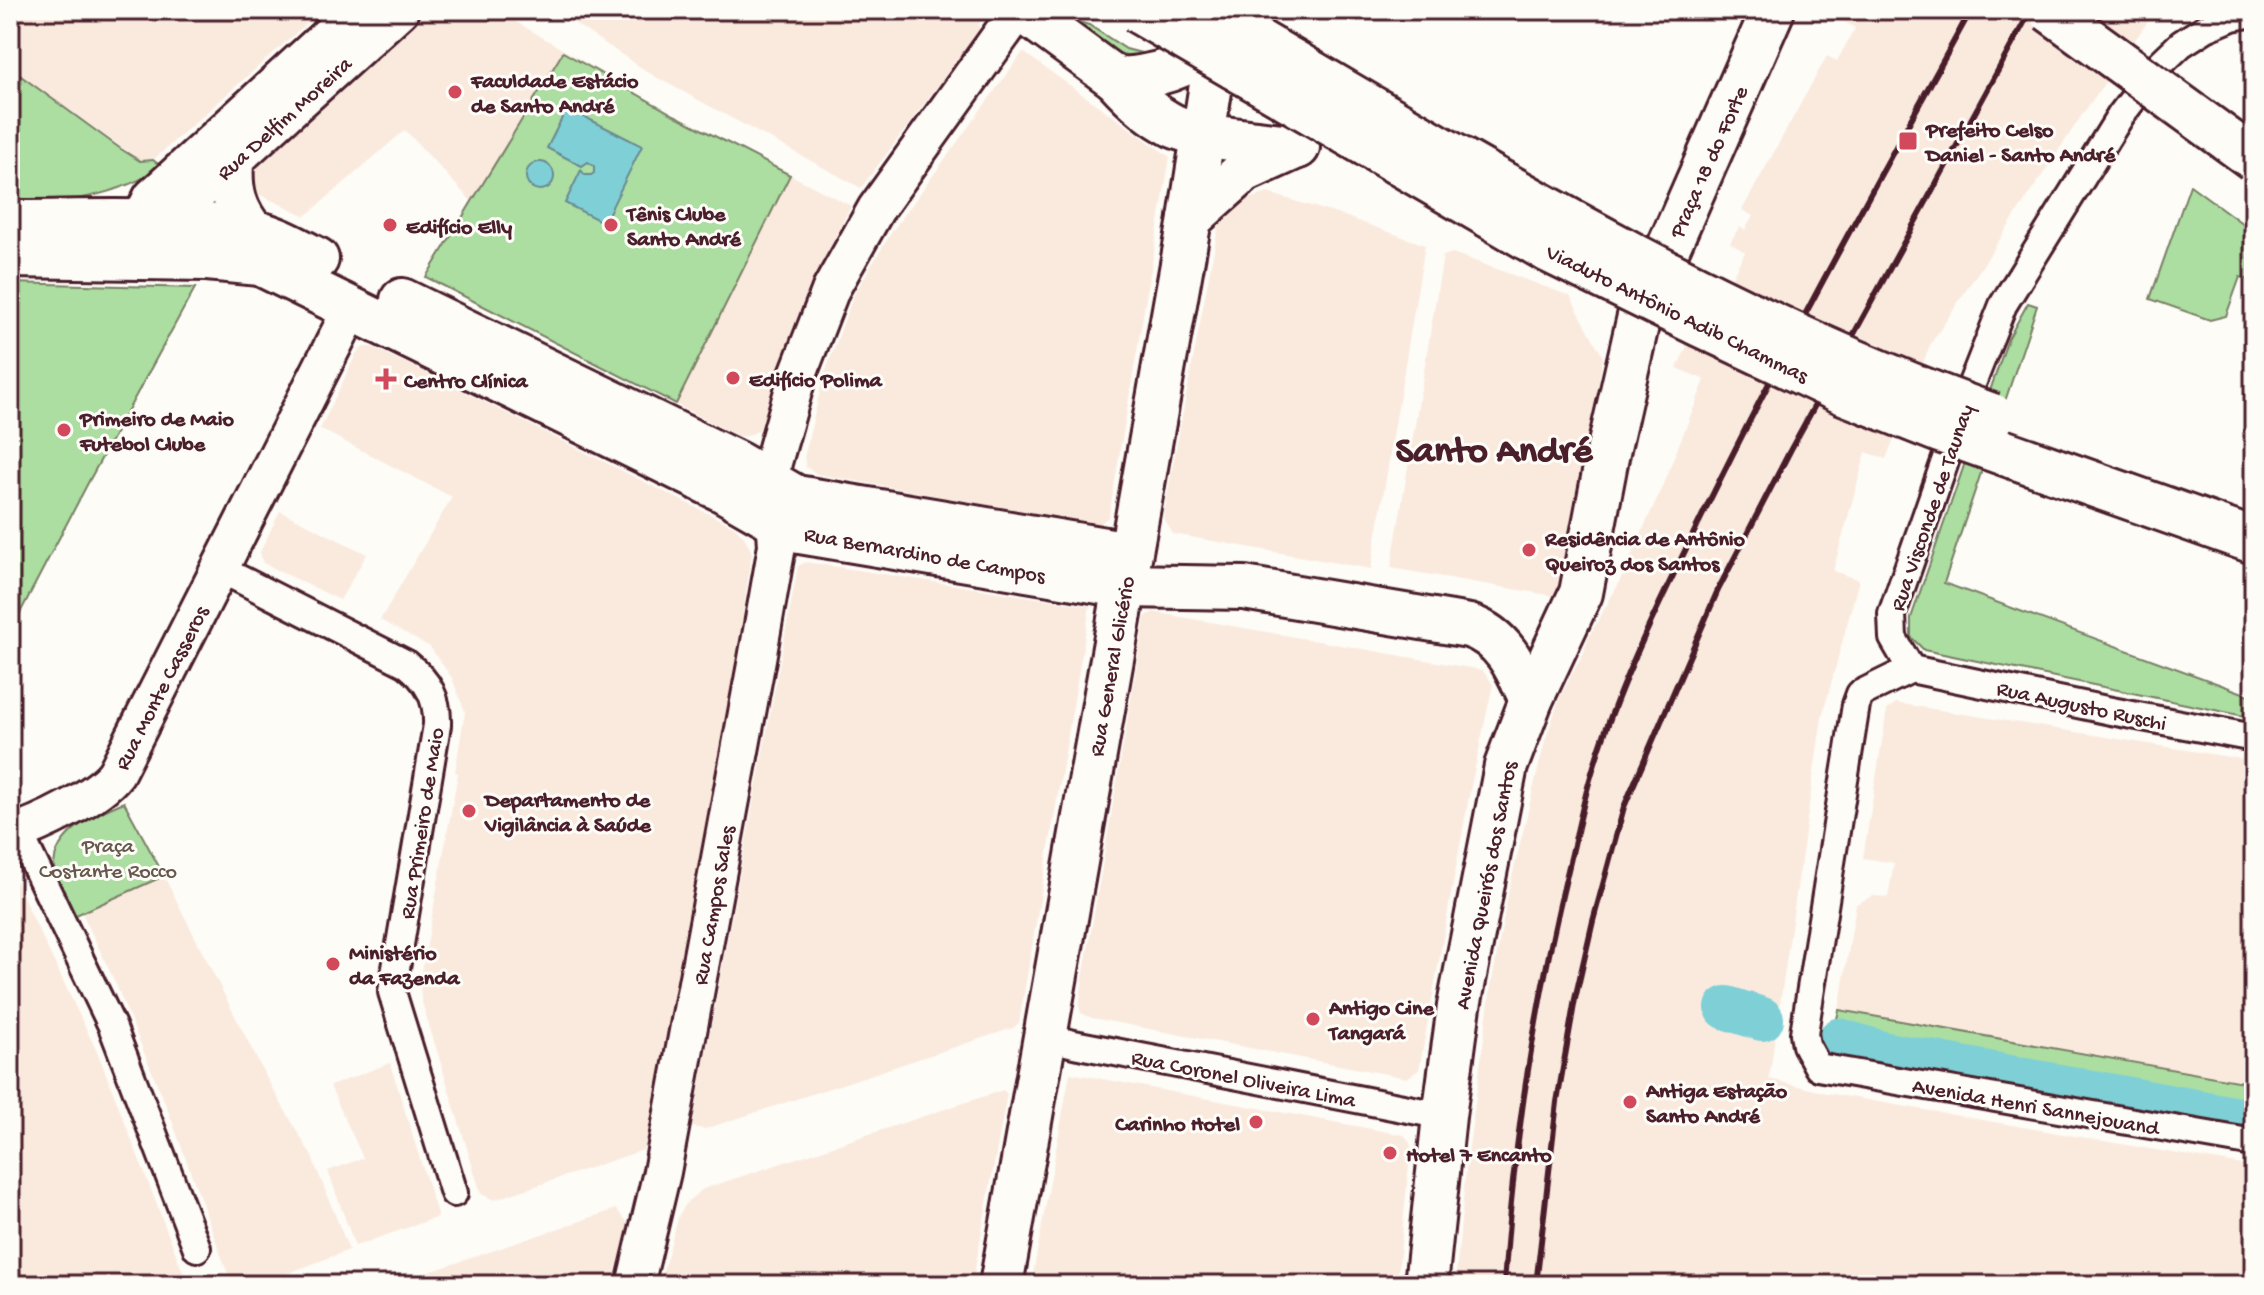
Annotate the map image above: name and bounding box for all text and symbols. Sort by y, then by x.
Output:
street label: Rua Delfim Moreira [213,52,359,187]
place label: Faculdade Estácio de Santo André [470,70,639,121]
street label: Praça 18 do Forte [1665,82,1756,244]
marker: Faculdade Estácio de Santo André [446,83,464,101]
place label: Prefeito Celso Daniel - Santo André [1924,119,2116,170]
marker: Prefeito Celso Daniel - Santo André [1897,130,1919,152]
place label: Tênis Clube Santo André [625,203,742,254]
marker: Edifício Elly [381,216,399,234]
place label: Edifício Elly [406,216,512,242]
marker: Tênis Clube Santo André [602,216,620,234]
street label: Viaduto Antônio Adib Chammas [1540,240,1812,391]
marker: Centro Clínica [375,368,397,390]
marker: Edifício Polima [724,369,742,387]
place label: Edifício Polima [749,369,884,395]
place label: Centro Clínica [403,370,529,396]
street label: Rua Visconde de Taunay [1886,401,1981,615]
place label: Primeiro de Maio Futebol Clube [79,408,235,459]
marker: Primeiro de Maio Futebol Clube [55,421,73,439]
district label: Santo André [1396,431,1594,475]
street label: Rua Bernardino de Campos [802,523,1048,591]
place label: Residência de Antônio Queiroz dos Santos [1544,528,1746,579]
marker: Residência de Antônio Queiroz dos Santos [1520,541,1538,559]
street label: Rua General Glicério [1085,574,1143,759]
street label: Rua Monte Casseros [111,601,217,775]
street label: Rua Augusto Ruschi [1994,677,2169,739]
street label: Rua Primeiro de Maio [396,726,452,921]
street label: Avenida Queirós dos Santos [1451,759,1525,1012]
place label: Departamento de Vigilância à Saúde [483,789,652,840]
marker: Departamento de Vigilância à Saúde [460,802,478,820]
street label: Rua Campos Sales [689,823,743,987]
park label: Praça Costante Rocco [39,835,177,886]
place label: Ministério da Fazenda [349,942,461,993]
marker: Ministério da Fazenda [324,955,342,973]
place label: Antigo Cine Tangará [1327,997,1434,1048]
marker: Antigo Cine Tangará [1304,1010,1322,1028]
street label: Rua Coronel Oliveira Lima [1129,1046,1359,1116]
street label: Avenida Henri Sannejouand [1910,1074,2163,1144]
place label: Antiga Estação Santo André [1645,1080,1788,1131]
marker: Antiga Estação Santo André [1621,1093,1639,1111]
place label: Carinho Hotel [1114,1113,1240,1139]
marker: Carinho Hotel [1247,1113,1265,1131]
marker: Hotel 7 Encanto [1381,1144,1399,1162]
place label: Hotel 7 Encanto [1406,1144,1552,1170]

